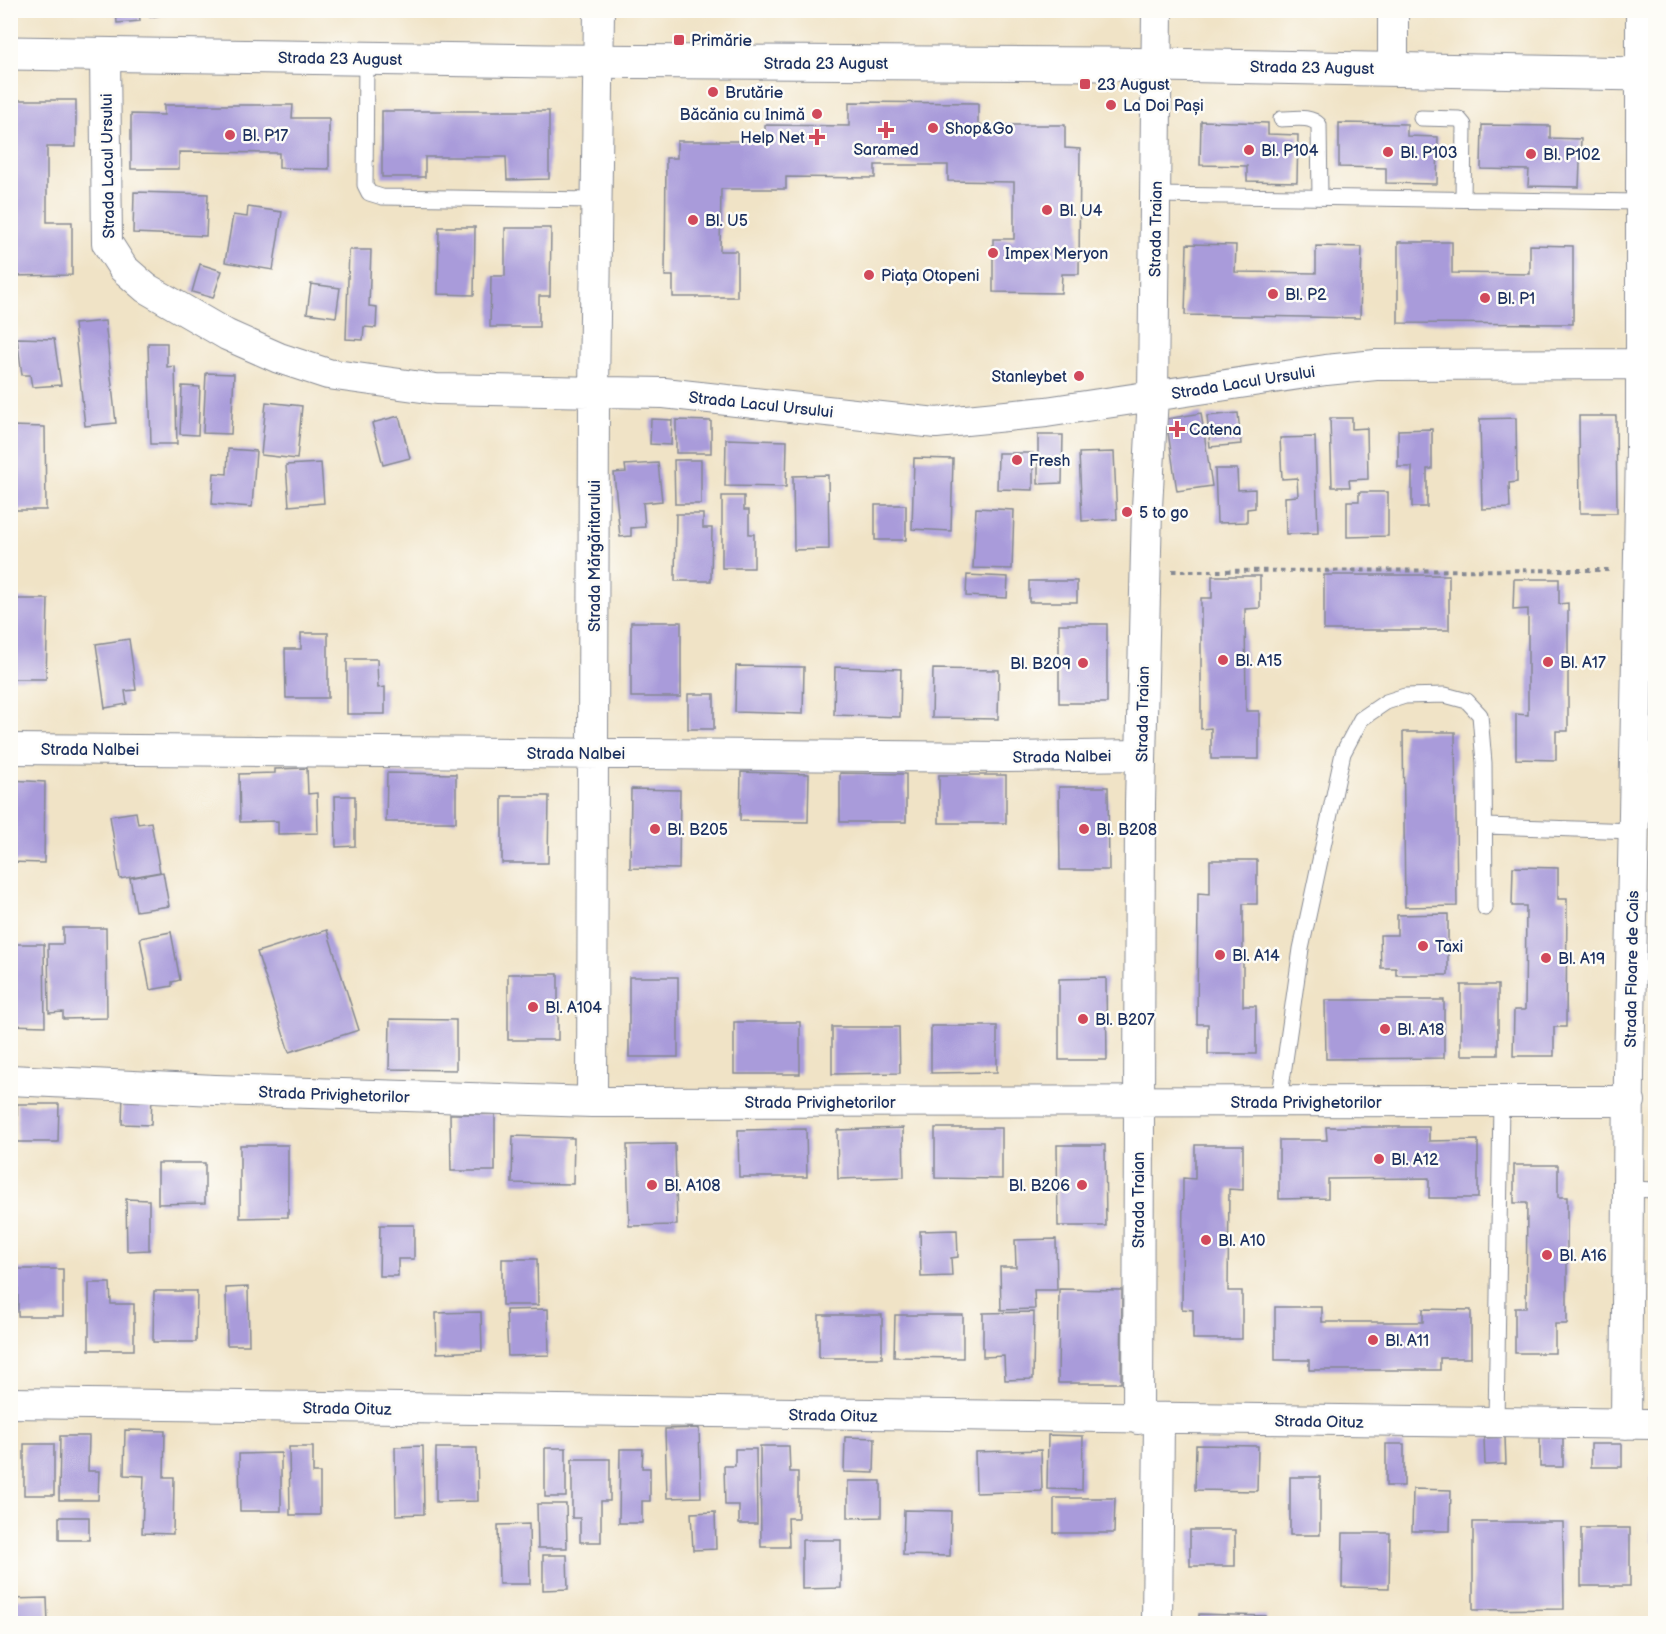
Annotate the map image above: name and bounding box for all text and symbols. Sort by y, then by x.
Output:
place label: Primărie [691,32,752,51]
marker: Primărie [672,33,686,47]
street label: Strada 23 August [278,49,402,70]
street label: Strada 23 August [764,55,888,74]
street label: Strada 23 August [1250,58,1374,79]
place label: 23 August [1097,76,1170,95]
marker: 23 August [1078,77,1092,91]
place label: Brutărie [725,84,784,103]
marker: Brutărie [706,85,720,99]
street label: Strada Lacul Ursului [98,93,119,239]
place label: La Doi Pași [1123,97,1204,116]
marker: La Doi Pași [1104,98,1118,112]
place label: Băcănia cu Inimă [680,106,805,125]
marker: Băcănia cu Inimă [810,107,824,121]
place label: Shop&Go [945,120,1014,139]
marker: Shop&Go [926,121,940,135]
marker: Saramed [879,123,893,137]
place label: Bl. P17 [242,127,288,146]
marker: Bl. P17 [223,128,237,142]
place label: Help Net [740,129,805,148]
marker: Help Net [810,130,824,144]
place label: Saramed [853,141,919,160]
place label: Bl. P104 [1261,142,1319,161]
marker: Bl. P104 [1242,143,1256,157]
place label: Bl. P103 [1400,144,1458,163]
marker: Bl. P103 [1381,145,1395,159]
place label: Bl. P102 [1543,146,1601,165]
marker: Bl. P102 [1524,147,1538,161]
street label: Strada Traian [1146,181,1167,277]
place label: Bl. U4 [1059,202,1103,221]
marker: Bl. U4 [1040,203,1054,217]
place label: Bl. U5 [705,212,748,231]
marker: Bl. U5 [686,213,700,227]
place label: Impex Meryon [1005,245,1108,264]
marker: Impex Meryon [986,246,1000,260]
place label: Piața Otopeni [881,267,979,286]
marker: Piața Otopeni [862,268,876,282]
place label: Bl. P2 [1285,286,1327,305]
marker: Bl. P2 [1266,287,1280,301]
place label: Bl. P1 [1497,290,1535,309]
marker: Bl. P1 [1478,291,1492,305]
street label: Strada Lacul Ursului [1170,363,1316,404]
place label: Stanleybet [991,368,1067,387]
marker: Stanleybet [1072,369,1086,383]
street label: Strada Lacul Ursului [688,388,834,423]
place label: Catena [1189,421,1241,440]
marker: Catena [1170,422,1184,436]
place label: Fresh [1029,452,1070,471]
marker: Fresh [1010,453,1024,467]
street label: Strada Mărgăritarului [586,480,605,632]
place label: 5 to go [1139,504,1189,523]
marker: 5 to go [1120,505,1134,519]
place label: Bl. A15 [1235,652,1282,671]
marker: Bl. A15 [1216,653,1230,667]
place label: Bl. A17 [1560,654,1606,673]
place label: Bl. B209 [1010,655,1071,674]
marker: Bl. A17 [1541,655,1555,669]
marker: Bl. B209 [1076,656,1090,670]
street label: Strada Traian [1133,666,1154,762]
street label: Strada Nalbei [41,741,139,760]
street label: Strada Nalbei [527,745,625,764]
street label: Strada Nalbei [1013,747,1111,768]
place label: Bl. B205 [667,821,728,840]
place label: Bl. B208 [1096,821,1157,840]
marker: Bl. B205 [648,822,662,836]
marker: Bl. B208 [1077,822,1091,836]
street label: Strada Floare de Cais [1622,890,1643,1048]
place label: Taxi [1435,938,1463,957]
marker: Taxi [1416,939,1430,953]
place label: Bl. A14 [1232,947,1280,966]
marker: Bl. A14 [1213,948,1227,962]
place label: Bl. A19 [1558,950,1605,969]
marker: Bl. A19 [1539,951,1553,965]
place label: Bl. A104 [545,999,602,1018]
marker: Bl. A104 [526,1000,540,1014]
place label: Bl. B207 [1095,1011,1155,1030]
marker: Bl. B207 [1076,1012,1090,1026]
place label: Bl. A18 [1397,1021,1444,1040]
marker: Bl. A18 [1378,1022,1392,1036]
street label: Strada Privighetorilor [258,1083,410,1108]
street label: Strada Privighetorilor [744,1094,896,1113]
street label: Strada Privighetorilor [1230,1094,1382,1113]
place label: Bl. A12 [1391,1151,1439,1170]
street label: Strada Traian [1130,1152,1149,1248]
marker: Bl. A12 [1372,1152,1386,1166]
place label: Bl. A108 [664,1177,721,1196]
place label: Bl. B206 [1008,1177,1070,1196]
marker: Bl. A108 [645,1178,659,1192]
marker: Bl. B206 [1075,1178,1089,1192]
place label: Bl. A10 [1218,1232,1265,1251]
marker: Bl. A10 [1199,1233,1213,1247]
place label: Bl. A16 [1559,1247,1607,1266]
marker: Bl. A16 [1540,1248,1554,1262]
place label: Bl. A11 [1385,1332,1429,1351]
marker: Bl. A11 [1366,1333,1380,1347]
street label: Strada Oituz [302,1399,392,1420]
street label: Strada Oituz [788,1406,878,1427]
street label: Strada Oituz [1274,1412,1364,1433]

